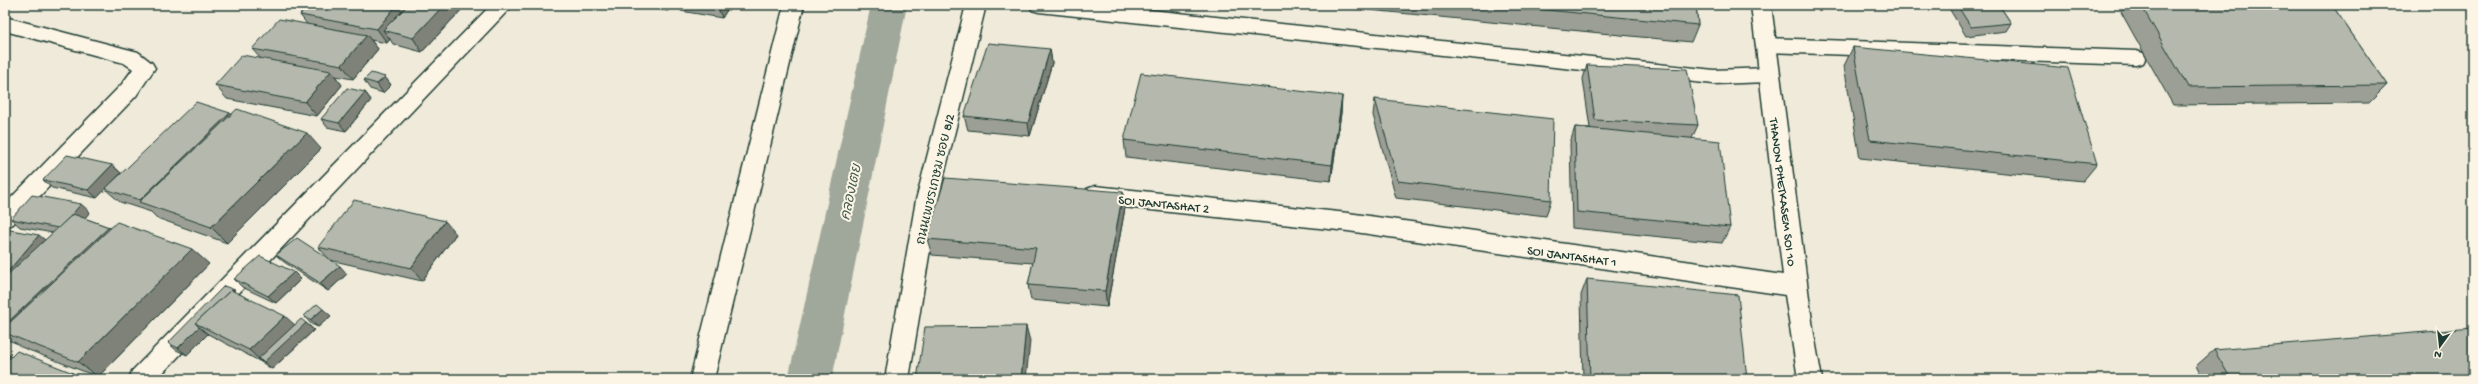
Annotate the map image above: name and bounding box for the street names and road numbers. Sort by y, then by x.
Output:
street label: ถนนเพชรเกษม ซอย 8/2 [914,112,959,246]
street label: THANON PHETKASEM SOI 10 [1765,116,1798,268]
street label: SOI JANTASHAT 2 [1118,193,1211,218]
street label: SOI JANTASHAT 1 [1526,244,1617,271]

